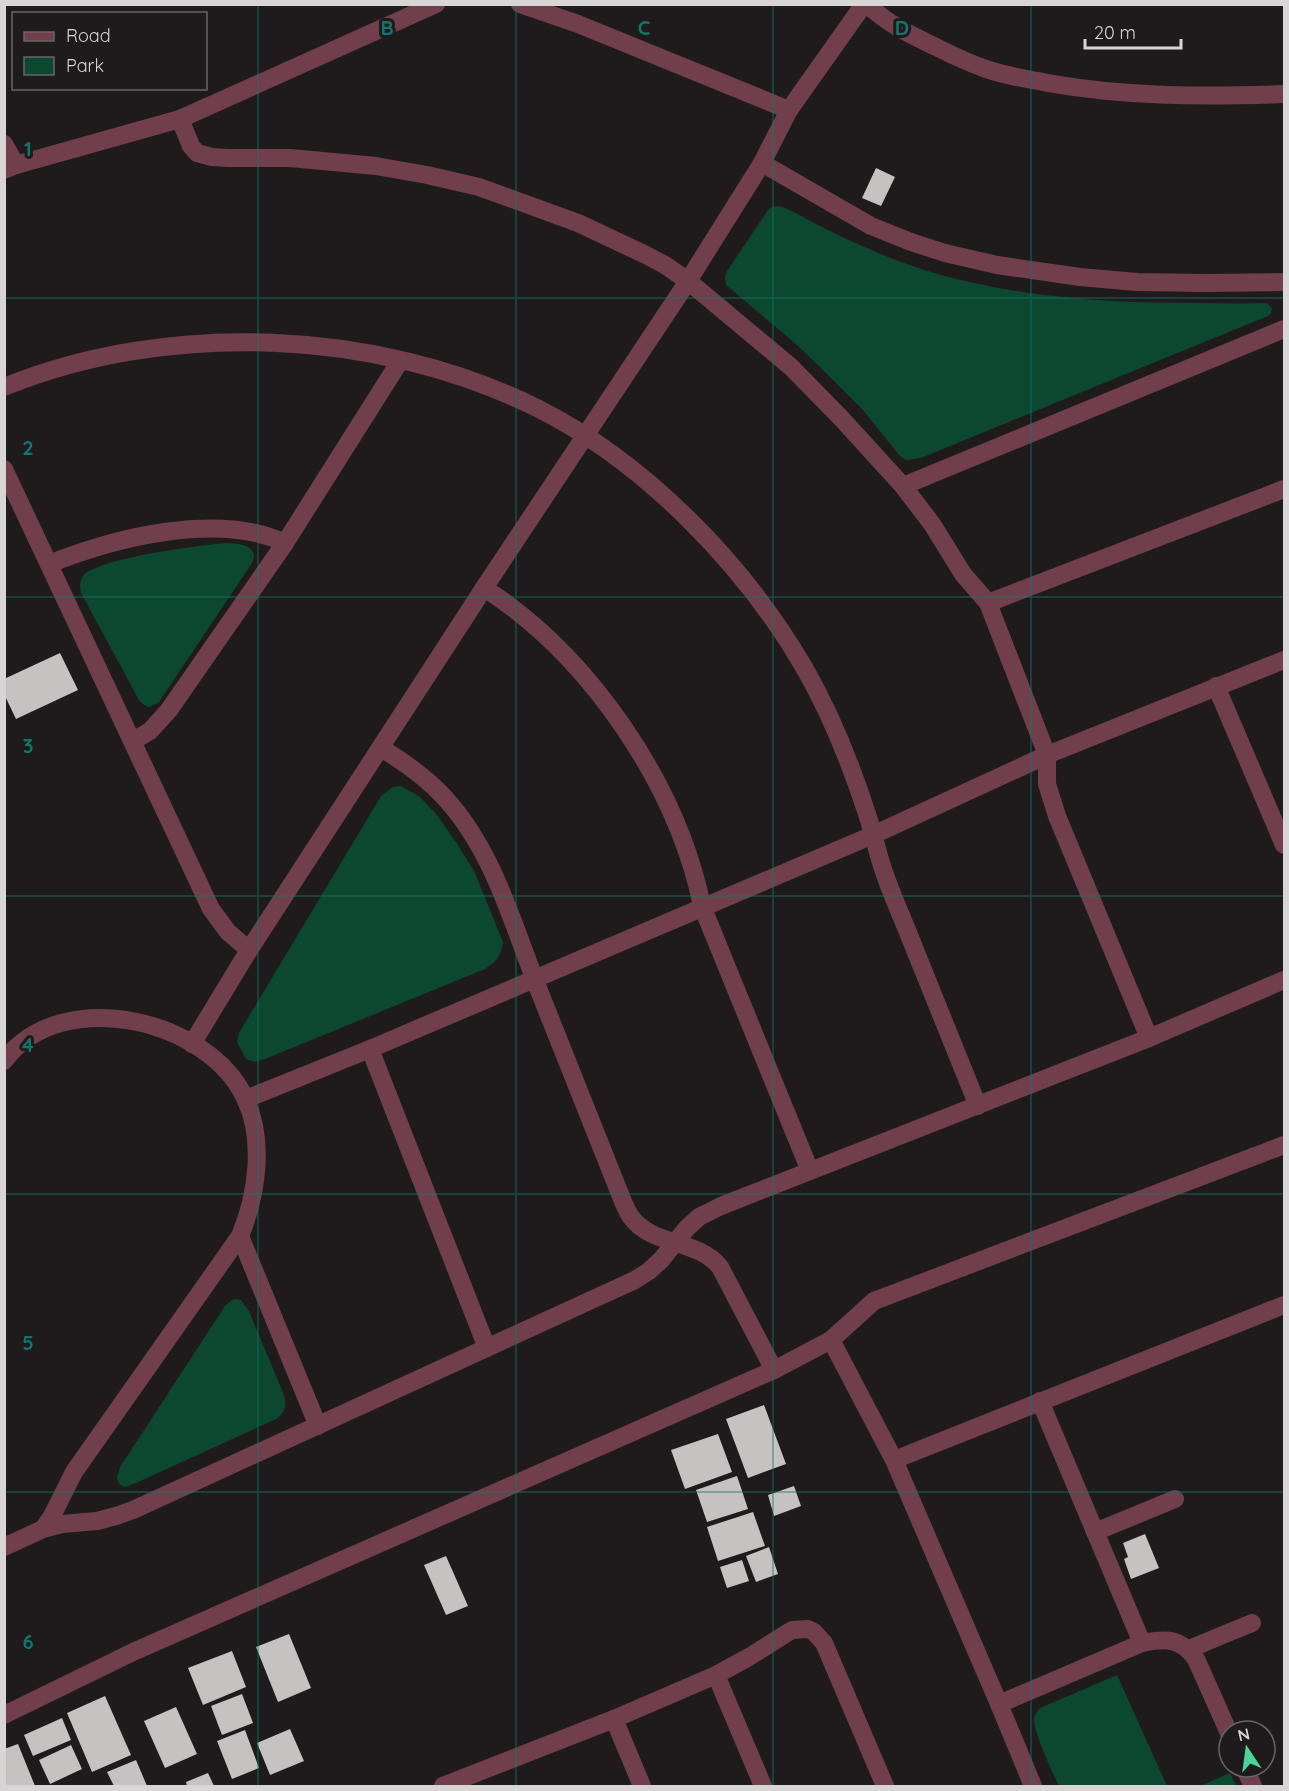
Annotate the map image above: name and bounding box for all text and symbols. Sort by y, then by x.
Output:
legend [12,12,207,90]
scale bar [1085,12,1181,50]
text: B [380,15,394,40]
text: C [638,15,651,40]
text: D [895,15,909,40]
text: 20 m [1094,21,1136,44]
text: Road [66,24,111,47]
text: Park [66,54,104,77]
text: 1 [24,136,32,161]
text: 2 [22,435,34,460]
text: 3 [23,733,33,758]
text: 4 [22,1032,34,1057]
text: 5 [22,1330,34,1355]
text: 6 [22,1629,34,1654]
north arrow [1217,1719,1277,1779]
text: N [1236,1723,1252,1745]

